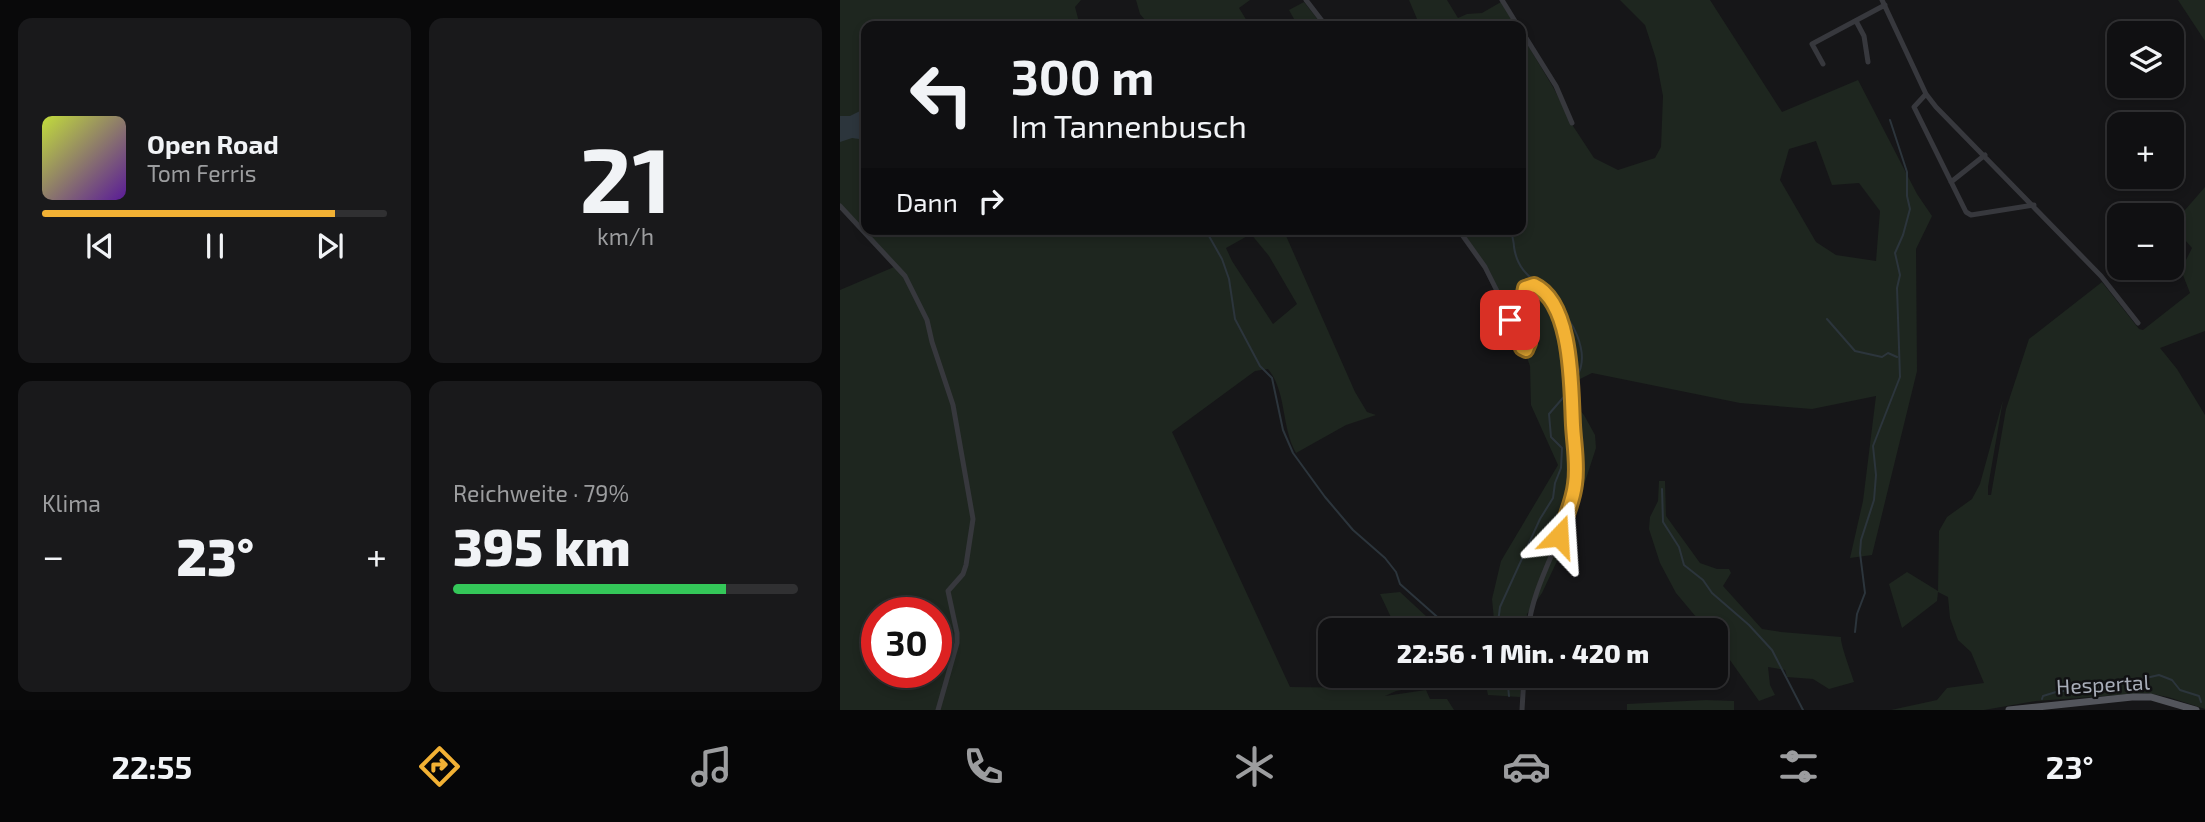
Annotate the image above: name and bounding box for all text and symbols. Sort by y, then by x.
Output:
map controls [2107,21,2184,280]
button: layers [2107,21,2184,98]
text: 300 m [1011,46,1154,105]
icon: left [896,49,987,140]
text: Im Tannenbusch [1011,106,1247,144]
button: + [2107,112,2184,189]
text: 21 [579,122,672,231]
text: Open Road [147,128,279,159]
text: Tom Ferris [147,159,256,187]
icon: right [972,182,1010,220]
text: Dann [896,186,958,217]
button: − [2107,203,2184,280]
text: km/h [597,222,654,250]
icon: previous [81,227,119,265]
icon: pause [196,227,234,265]
icon: next [311,227,349,265]
pin [1480,290,1540,350]
icon: arrive [1491,301,1529,339]
text: Reichweite · 79% [453,479,629,507]
text: Klima [42,489,101,517]
position arrow [1522,499,1596,573]
text: 395 km [453,514,631,576]
text: 23° [176,524,254,586]
text: − [42,532,64,578]
text: + [366,532,387,578]
speed limit sign: 30 [861,597,952,688]
text: 22:56 · 1 Min. · 420 m [1397,637,1649,668]
street label: Hespertal [2056,669,2151,698]
icon: directions [415,742,464,791]
icon: music [687,742,736,791]
icon: phone [959,742,1008,791]
icon: climate [1230,742,1279,791]
icon: car [1502,742,1551,791]
icon: filters [1774,742,1823,791]
text: 22:55 [111,747,192,785]
text: 23° [2046,747,2094,785]

